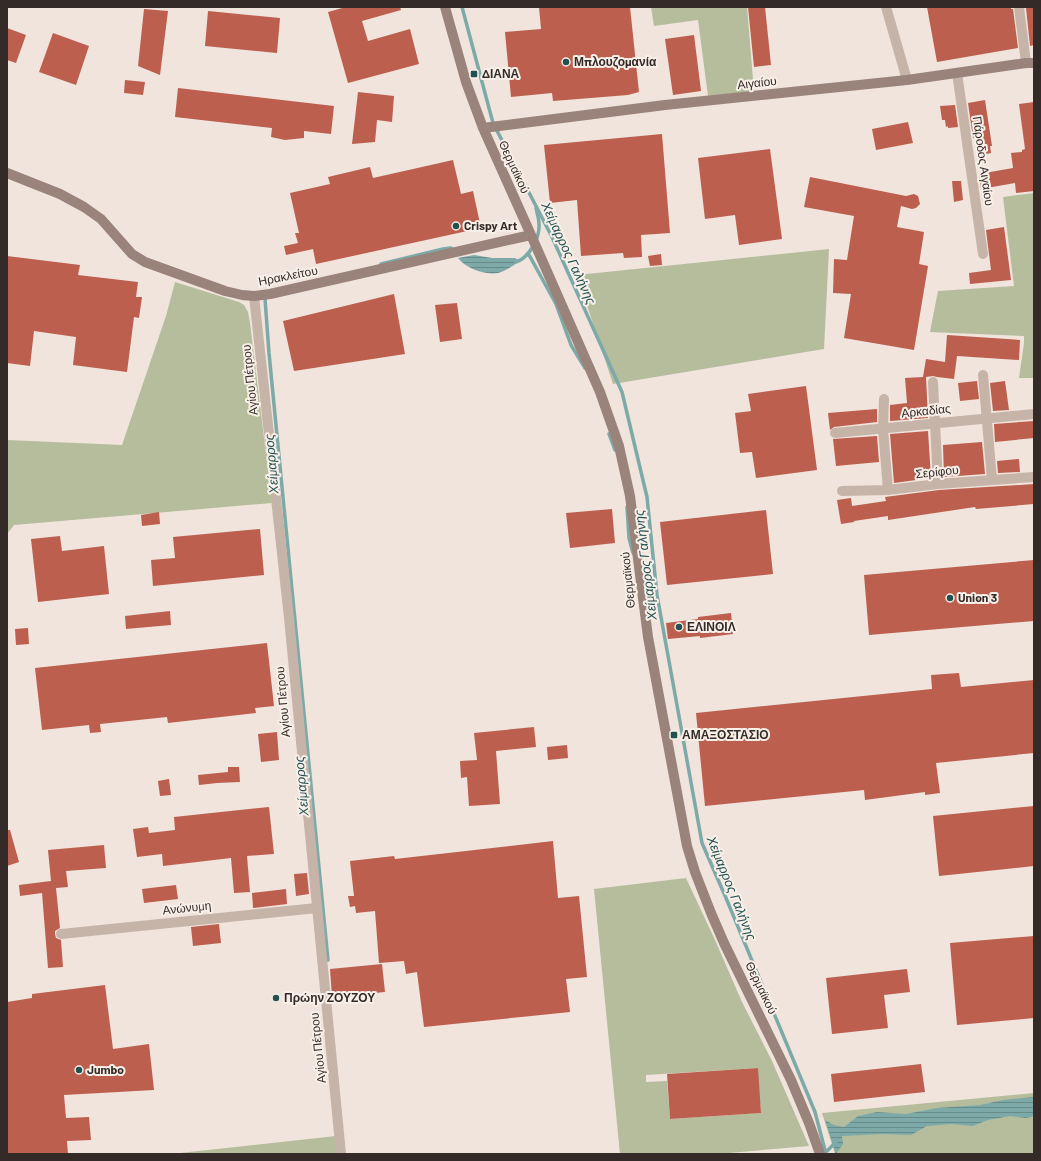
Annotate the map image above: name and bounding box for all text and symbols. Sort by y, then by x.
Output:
place label: Μπλουζομανία [574,54,657,69]
marker: Μπλουζομανία [561,57,571,67]
place label: ΔΙΑΝΑ [482,66,520,80]
marker: ΔΙΑΝΑ [469,69,479,79]
street label: Αιγαίου [737,73,777,92]
street label: Πάροδος Αιγαίου [970,115,997,207]
street label: Θερμαϊκού [496,138,533,196]
water label: Χείμαρρος Γαλήνης [538,198,600,307]
place label: Crispy Art [464,218,518,232]
marker: Crispy Art [451,221,461,231]
street label: Ηρακλείτου [257,262,319,289]
street label: Αγίου Πέτρου [238,344,261,416]
street label: Αρκαδίας [900,400,952,421]
water label: Χείμαρρος [260,433,282,496]
street label: Σερίφου [915,462,959,481]
water label: Χείμαρρος Γαλήνης [630,508,660,622]
street label: Θερμαϊκού [617,551,638,609]
place label: Union 3 [958,590,997,604]
marker: Union 3 [945,593,955,603]
place label: ΕΛΙΝΟΙΛ [687,619,736,633]
marker: ΕΛΙΝΟΙΛ [674,622,684,632]
street label: Αγίου Πέτρου [272,666,293,738]
place label: ΑΜΑΞΟΣΤΑΣΙΟ [682,727,769,741]
marker: ΑΜΑΞΟΣΤΑΣΙΟ [669,730,679,740]
water label: Χείμαρρος [290,755,312,818]
water label: Χείμαρρος Γαλήνης [703,833,760,943]
street label: Ανώνυμη [162,897,212,918]
street label: Θερμαϊκού [742,959,781,1017]
place label: Πρώην ΖΟΥΖΟΥ [284,990,375,1005]
marker: Πρώην ΖΟΥΖΟΥ [271,993,281,1003]
street label: Αγίου Πέτρου [306,1012,329,1084]
place label: Jumbo [87,1062,124,1076]
marker: Jumbo [74,1065,84,1075]

